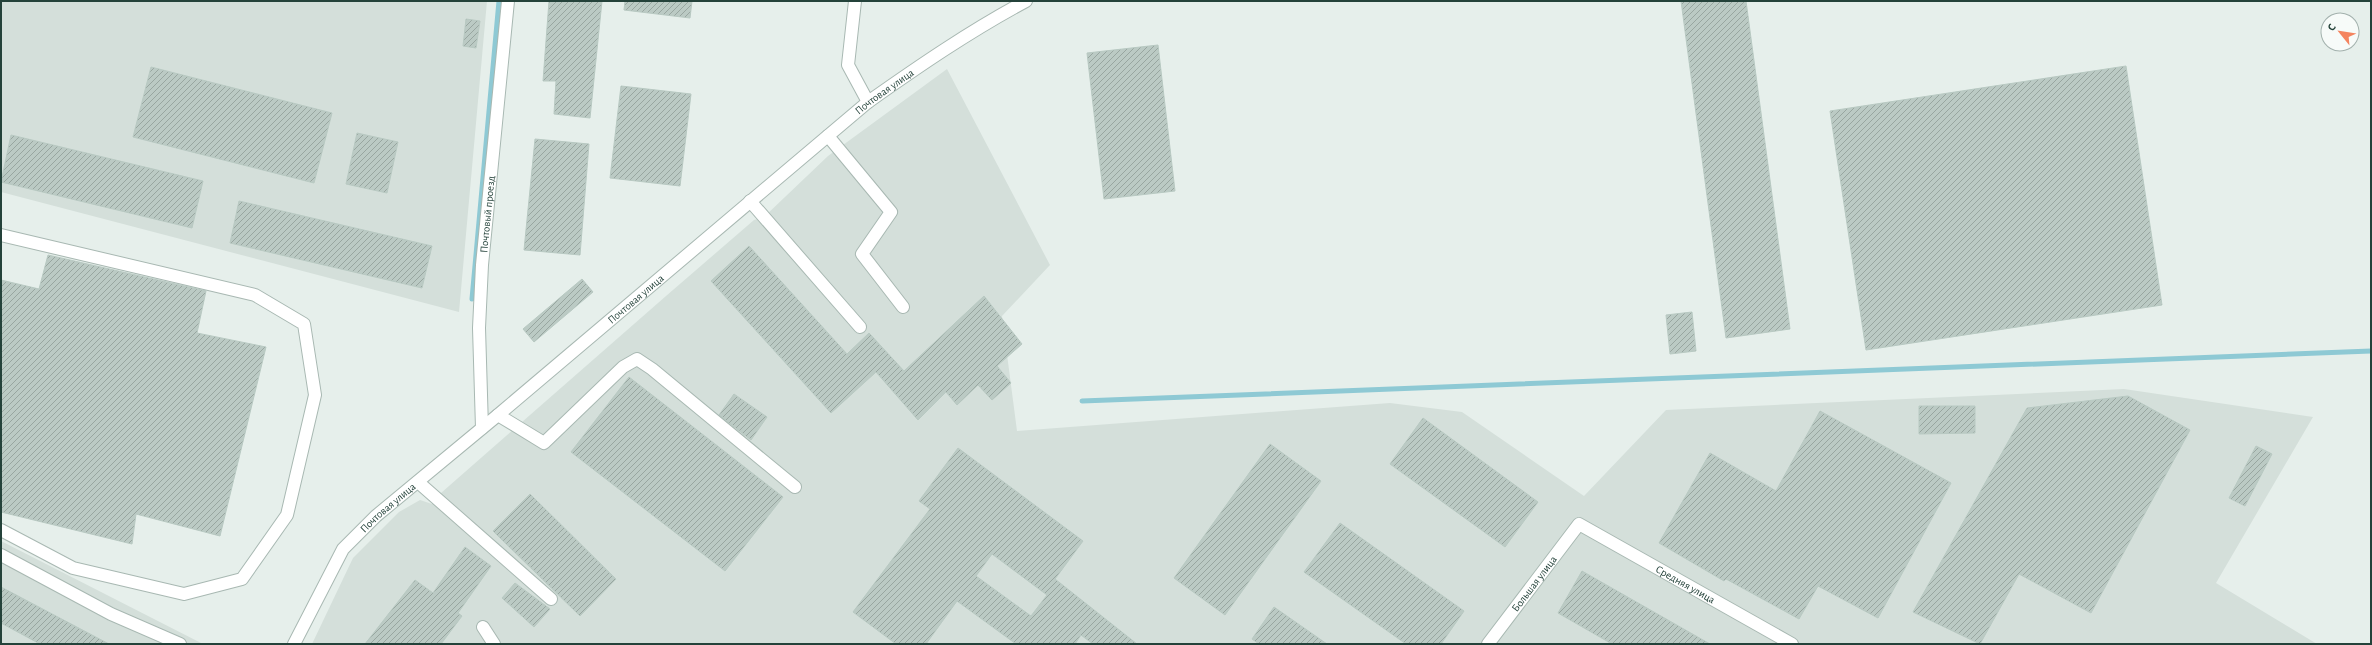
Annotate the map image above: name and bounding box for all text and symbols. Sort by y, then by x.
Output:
north arrow [2320,12,2360,52]
text: С [2325,22,2338,33]
street label: Почтовая улица [853,66,916,116]
street label: Почтовый проезд [478,175,496,253]
street label: Почтовая улица [605,272,666,325]
street label: Почтовая улица [358,480,417,534]
street label: Большая улица [1509,553,1559,613]
street label: Средняя улица [1654,563,1717,605]

